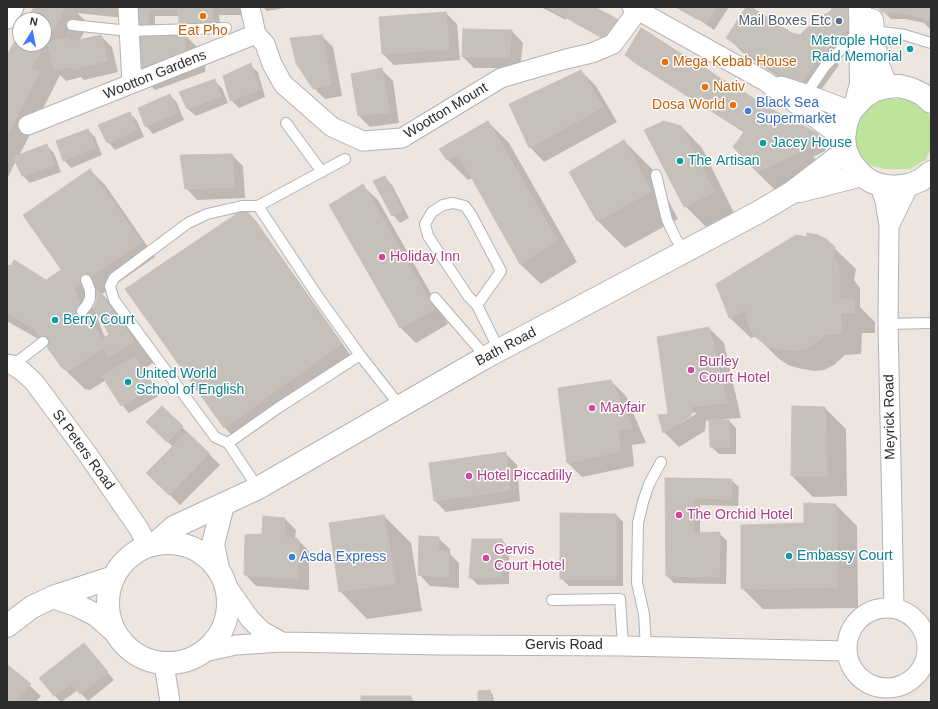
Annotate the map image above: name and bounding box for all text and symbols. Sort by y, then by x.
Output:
marker: Eat Pho [198,11,208,21]
north arrow [12,12,52,52]
place label: Mail Boxes Etc [738,13,831,29]
text: N [29,15,39,28]
marker: Mail Boxes Etc [834,16,844,26]
place label: Eat Pho [178,23,228,39]
place label: Metrople Hotel Raid Memorial [811,33,902,66]
marker: Metrople Hotel Raid Memorial [905,44,915,54]
street label: Wootton Gardens [101,47,209,103]
place label: Mega Kebab House [673,54,797,70]
marker: Mega Kebab House [660,57,670,67]
street label: Wootton Mount [401,79,491,143]
place label: Nativ [713,79,745,95]
marker: Nativ [700,82,710,92]
place label: Black Sea Supermarket [756,95,836,128]
place label: Dosa World [652,97,725,113]
marker: Dosa World [728,100,738,110]
marker: Black Sea Supermarket [743,106,753,116]
place label: Jacey House [771,135,852,151]
marker: Jacey House [758,138,768,148]
place label: The Artisan [688,153,760,169]
marker: The Artisan [675,156,685,166]
place label: Holiday Inn [390,249,460,265]
marker: Holiday Inn [377,252,387,262]
place label: Berry Court [63,312,135,328]
marker: Berry Court [50,315,60,325]
street label: Bath Road [473,324,539,370]
place label: Burley Court Hotel [699,354,770,386]
marker: Burley Court Hotel [686,365,696,375]
place label: United World School of English [136,366,244,398]
street label: Meyrick Road [881,374,899,460]
marker: United World School of English [123,377,133,387]
place label: Mayfair [600,400,646,416]
marker: Mayfair [587,403,597,413]
street label: St Peters Road [48,407,118,493]
place label: Hotel Piccadilly [477,468,572,484]
marker: Hotel Piccadilly [464,471,474,481]
place label: The Orchid Hotel [687,507,793,523]
marker: The Orchid Hotel [674,510,684,520]
place label: Gervis Court Hotel [494,542,565,574]
place label: Embassy Court [797,548,893,564]
place label: Asda Express [300,549,386,565]
marker: Embassy Court [784,551,794,561]
marker: Asda Express [287,552,297,562]
marker: Gervis Court Hotel [481,553,491,563]
street label: Gervis Road [525,637,603,653]

